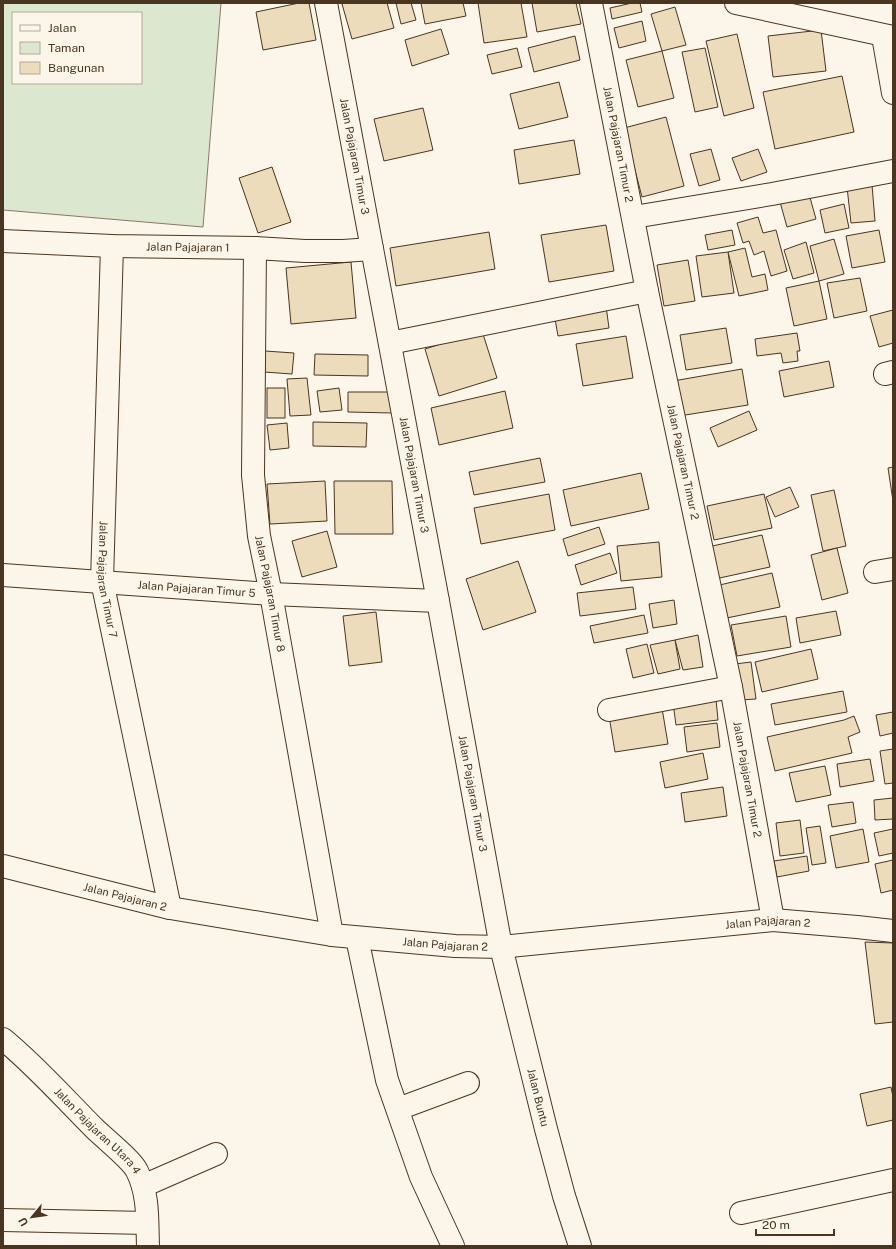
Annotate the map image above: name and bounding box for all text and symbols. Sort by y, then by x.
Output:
legend [12,12,142,84]
text: Jalan [48,21,77,35]
text: Taman [48,41,85,55]
text: Bangunan [48,61,104,75]
street label: Jalan Pajajaran Timur 2 [601,85,636,204]
street label: Jalan Pajajaran Timur 3 [338,97,372,216]
street label: Jalan Pajajaran 1 [146,240,230,254]
street label: Jalan Pajajaran Timur 2 [665,403,701,521]
street label: Jalan Pajajaran Timur 3 [398,416,431,534]
street label: Jalan Pajajaran Timur 7 [96,521,120,639]
street label: Jalan Pajajaran Timur 8 [253,534,287,653]
street label: Jalan Pajajaran Timur 5 [137,579,256,599]
street label: Jalan Pajajaran Timur 2 [731,720,764,839]
street label: Jalan Pajajaran Timur 3 [457,734,490,853]
street label: Jalan Pajajaran 2 [82,880,169,913]
street label: Jalan Pajajaran 2 [725,914,811,931]
street label: Jalan Pajajaran 2 [402,935,488,953]
street label: Jalan Buntu [525,1067,551,1128]
street label: Jalan Pajajaran Utara 4 [52,1085,143,1176]
north arrow [12,1197,52,1237]
scale bar [756,1211,834,1237]
text: U [16,1215,30,1228]
text: 20 m [762,1218,790,1232]

